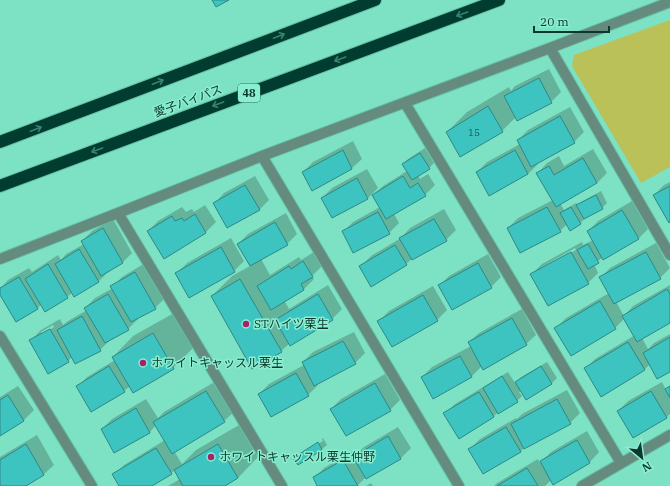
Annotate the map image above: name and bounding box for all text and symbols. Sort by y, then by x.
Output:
scale bar [534,8,609,34]
one-way arrow [456,10,468,18]
text: 20 m [540,14,569,29]
one-way arrow [273,32,285,40]
one-way arrow [334,56,347,63]
one-way arrow [151,78,163,86]
street label: 愛子バイパス [152,81,224,120]
road number: 48 [238,84,260,102]
one-way arrow [213,101,225,109]
one-way arrow [30,124,42,132]
house number: 15 [468,126,480,139]
one-way arrow [91,146,103,154]
place label: STハイツ栗生 [254,316,329,331]
marker: STハイツ栗生 [241,319,251,329]
place label: ホワイトキャッスル栗生 [151,355,283,370]
marker: ホワイトキャッスル栗生 [138,358,148,368]
north arrow [622,438,662,478]
place label: ホワイトキャッスル栗生仲野 [219,449,375,464]
marker: ホワイトキャッスル栗生仲野 [206,452,216,462]
text: N [639,459,654,475]

